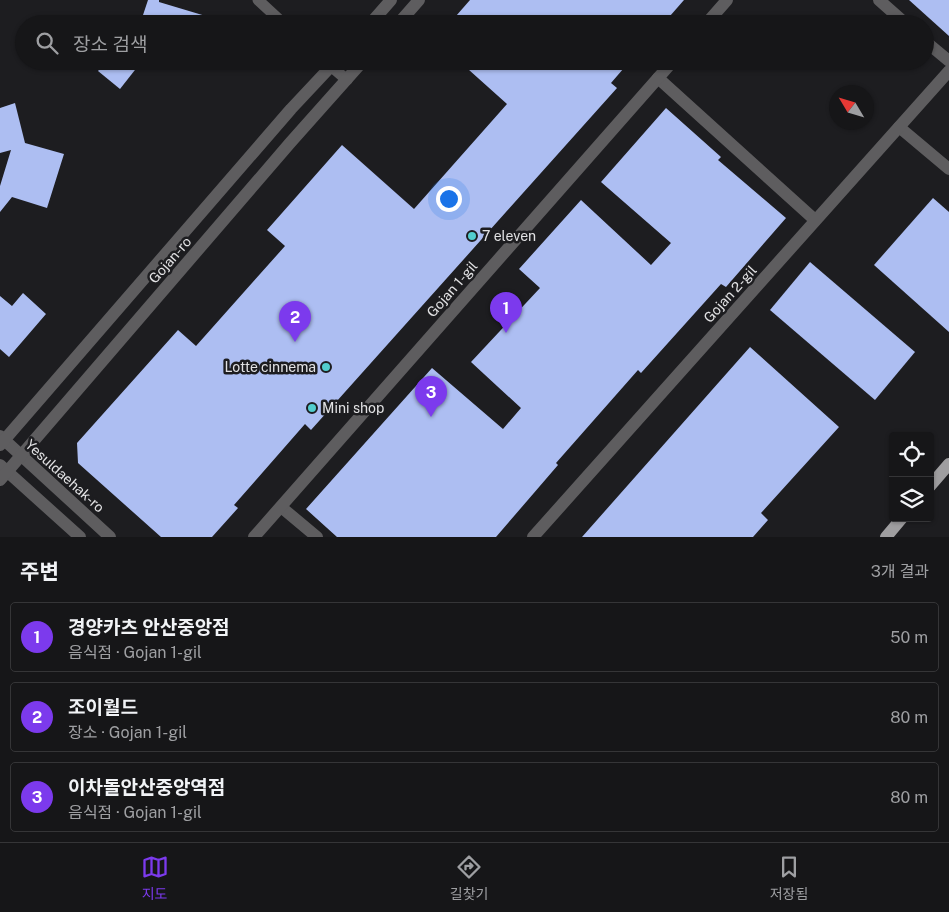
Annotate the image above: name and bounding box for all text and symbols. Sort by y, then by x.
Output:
search box [15,15,934,70]
icon: search [33,29,61,57]
text: 장소 검색 [73,33,148,55]
north arrow [829,85,874,130]
your location [436,186,462,212]
place label: 7 eleven [482,228,536,244]
marker: 7 eleven [466,230,478,242]
street label: Gojan-ro [146,233,195,286]
street label: Gojan 1-gil [423,258,481,320]
street label: Gojan 2-gil [700,262,760,326]
pin: 1 [490,292,522,333]
pin: 2 [279,301,311,342]
place label: Lotte cinnema [225,359,316,375]
marker: Lotte cinnema [320,361,332,373]
pin: 3 [415,376,447,417]
place label: Mini shop [322,400,384,416]
marker: Mini shop [306,402,318,414]
map controls [889,432,934,522]
button: locate [889,432,934,477]
street label: Yesuldaehak-ro [22,436,108,516]
button: layers [889,477,934,522]
text: 주변 [20,559,59,584]
text: 3개 결과 [871,562,929,581]
text: 경양카츠 안산중앙점 [68,616,230,638]
text: 1 [34,628,40,647]
text: 50 m [890,628,928,647]
text: 음식점 · Gojan 1-gil [68,643,202,662]
text: 조이월드 [68,696,138,718]
text: 2 [32,708,42,727]
text: 80 m [890,708,928,727]
text: 장소 · Gojan 1-gil [68,723,187,742]
text: 이차돌안산중앙역점 [68,776,225,798]
text: 3 [32,788,42,807]
text: 80 m [890,788,928,807]
text: 음식점 · Gojan 1-gil [68,803,202,822]
tab: 지도 [141,853,169,903]
tab: 길찾기 [450,853,488,903]
tab: 저장됨 [770,853,808,903]

